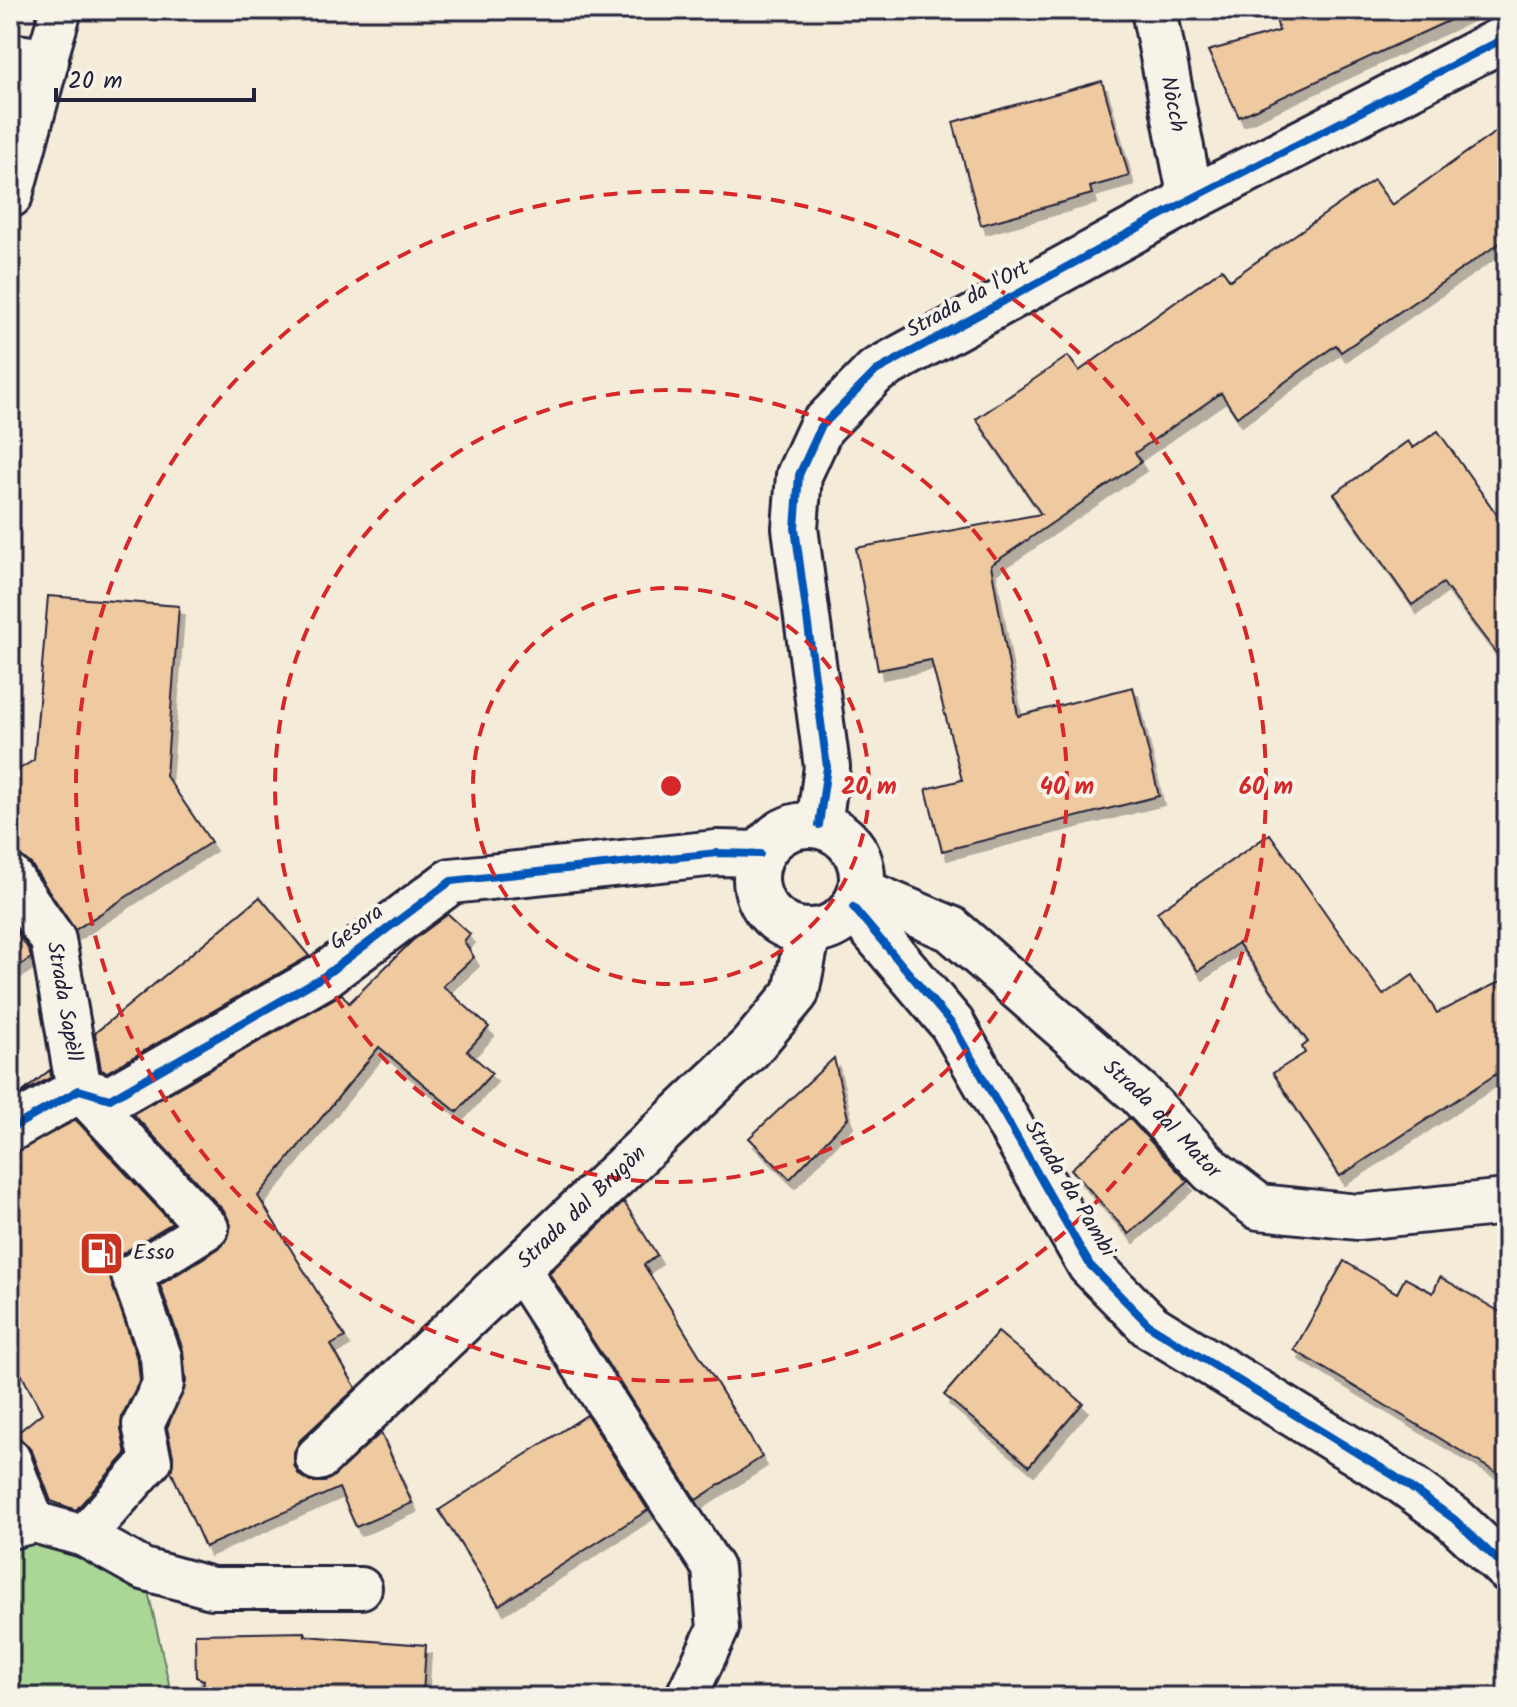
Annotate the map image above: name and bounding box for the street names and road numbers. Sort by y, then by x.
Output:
street label: Nòcch [1150,73,1195,135]
street label: Strada da l'Ort [900,252,1036,348]
street label: Gesora [322,896,392,960]
street label: Strada Sapèll [36,939,91,1065]
street label: Strada dal Mator [1095,1051,1229,1190]
street label: Strada da Pambi [1014,1114,1124,1265]
street label: Strada dal Brugòn [509,1137,655,1278]

